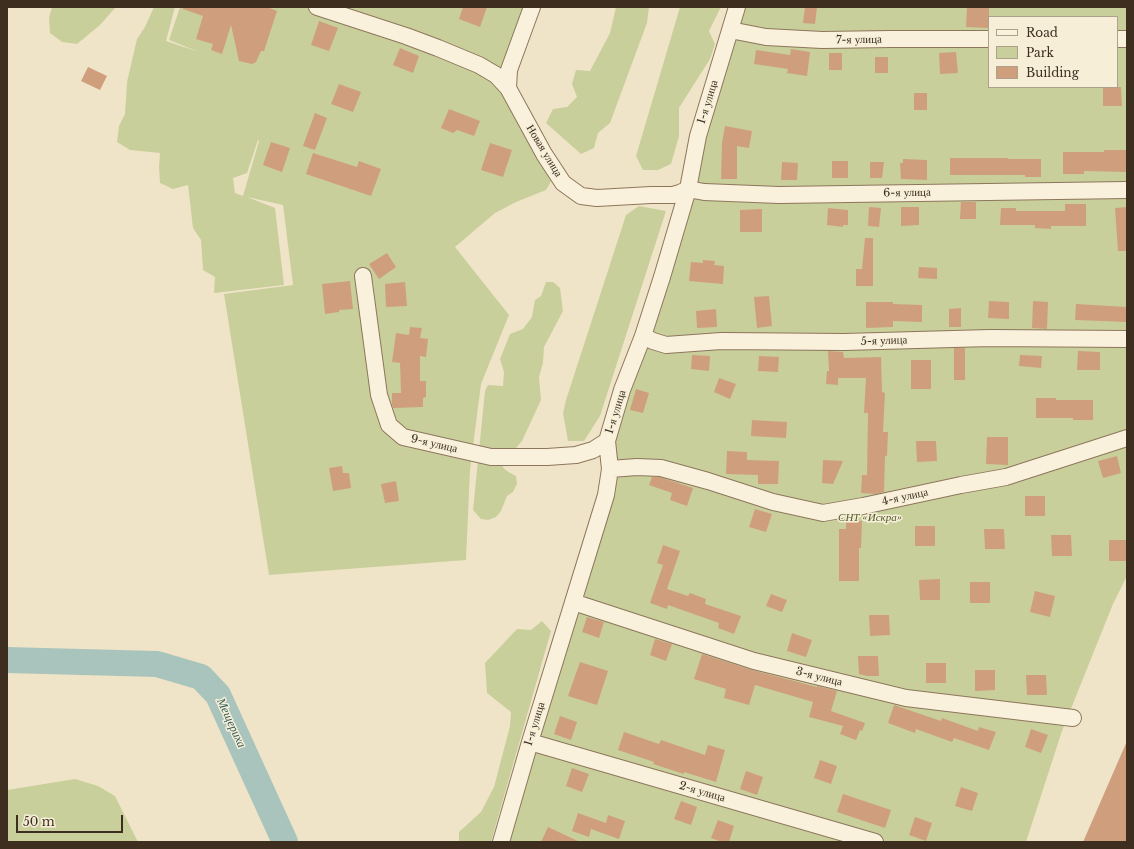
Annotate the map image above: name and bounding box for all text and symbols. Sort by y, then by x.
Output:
legend [988,16,1118,88]
text: Road [1026,25,1058,40]
street label: 7-я улица [836,33,882,47]
text: Park [1026,45,1054,60]
text: Building [1026,65,1079,80]
street label: 1-я улица [695,78,721,126]
street label: Новая улица [523,122,565,180]
street label: 6-я улица [883,186,931,200]
street label: 5-я улица [860,334,908,348]
street label: 1-я улица [603,388,629,436]
street label: 9-я улица [409,432,459,456]
street label: 4-я улица [881,486,929,508]
park label: СНТ «Искра» [838,511,902,525]
street label: 3-я улица [794,665,844,689]
water label: Мещериха [213,696,249,750]
street label: 1-я улица [522,700,548,748]
street label: 2-я улица [677,779,727,805]
scale bar [18,807,125,833]
text: 50 m [23,814,55,829]

